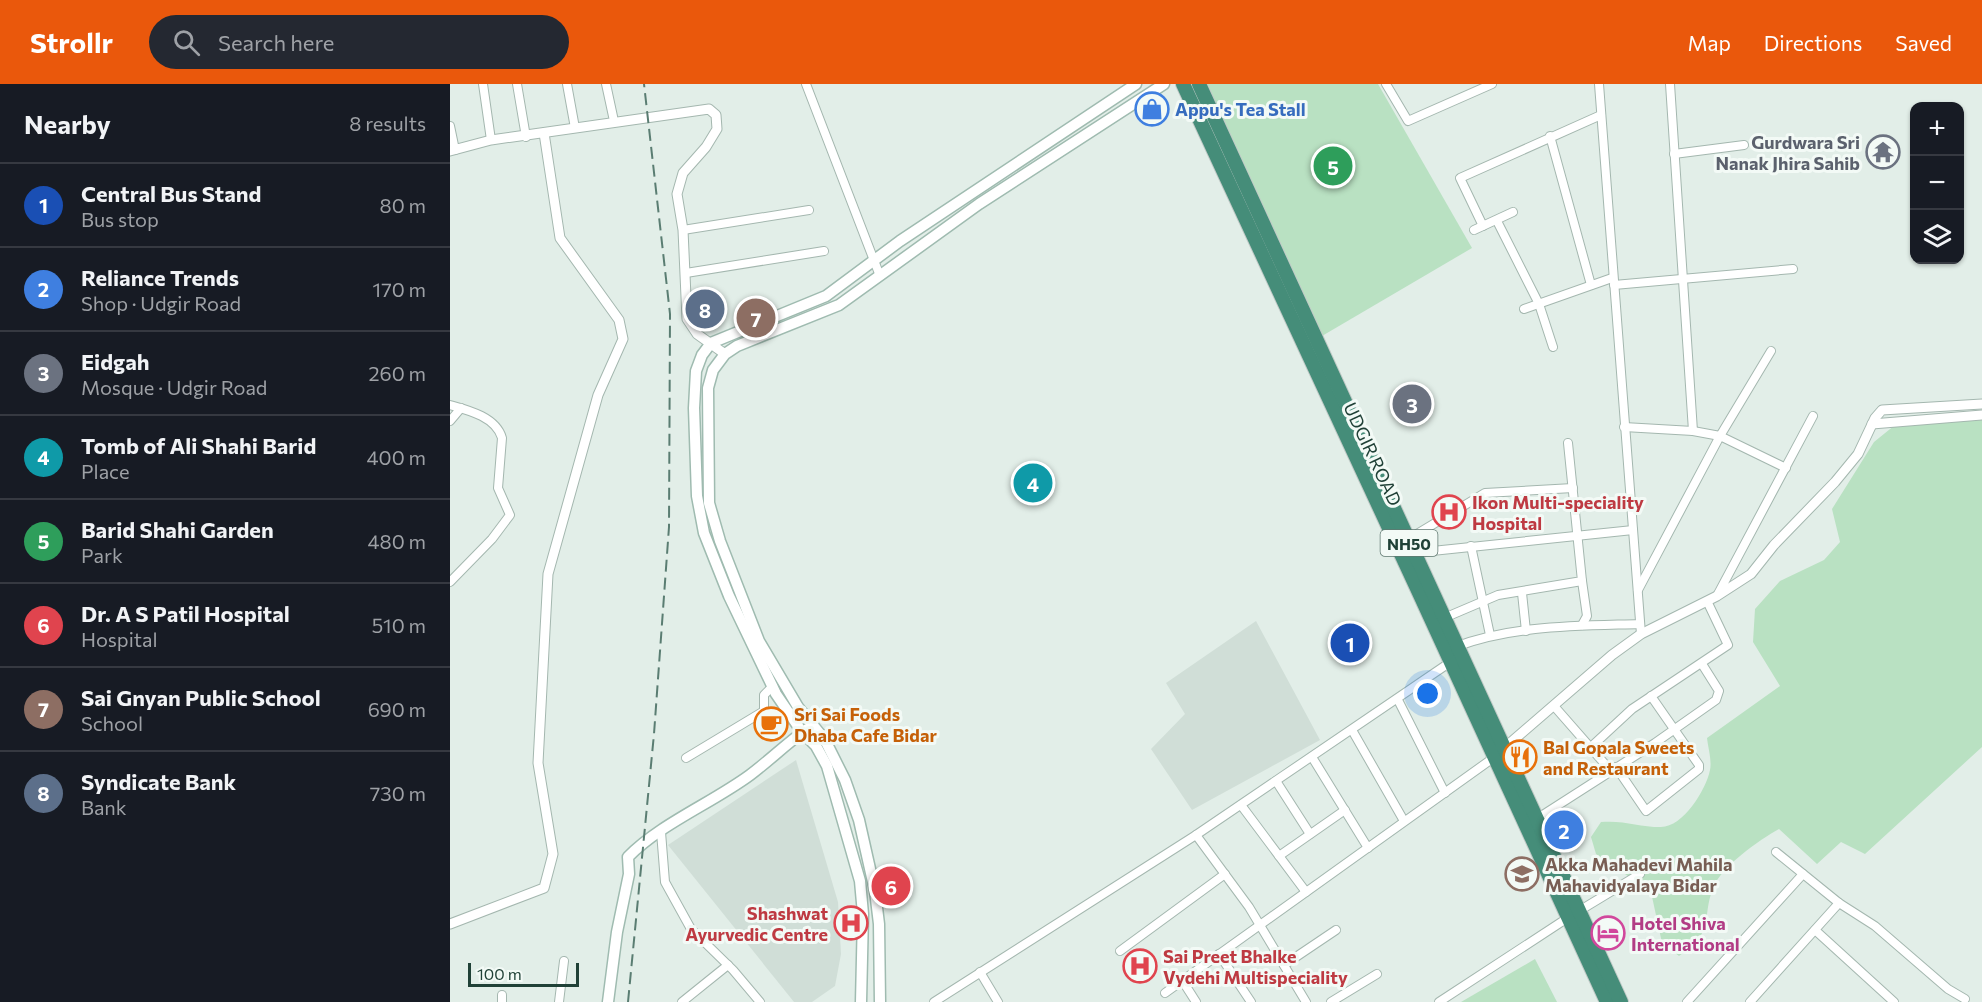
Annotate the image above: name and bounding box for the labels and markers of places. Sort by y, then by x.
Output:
shop icon: Appu's Tea Stall [1134,91,1170,127]
place label: Appu's Tea Stall [1175,98,1306,120]
place label: Gurdwara Sri Nanak Jhira Sahib [1716,131,1860,174]
temple icon: Gurdwara Sri Nanak Jhira Sahib [1865,134,1901,170]
pin: 5 [1314,144,1352,188]
pin: 8 [686,286,724,332]
pin: 7 [736,296,776,340]
pin: 3 [1392,382,1432,426]
pin: 4 [1014,460,1052,506]
place label: Ikon Multi-speciality Hospital [1472,491,1644,534]
hospital icon: Ikon Multi-speciality Hospital [1431,494,1467,530]
pin: 1 [1330,620,1370,666]
place label: Sri Sai Foods Dhaba Cafe Bidar [794,703,937,746]
cafe icon: Sri Sai Foods Dhaba Cafe Bidar [753,706,789,742]
place label: Bal Gopala Sweets and Restaurant [1543,736,1694,779]
restaurant icon: Bal Gopala Sweets and Restaurant [1502,739,1538,775]
pin: 2 [1544,808,1584,852]
place label: Akka Mahadevi Mahila Mahavidyalaya Bidar [1545,853,1732,896]
school or university icon: Akka Mahadevi Mahila Mahavidyalaya Bidar [1504,856,1540,892]
pin: 6 [872,864,910,908]
place label: Shashwat Ayurvedic Centre [685,902,828,945]
hospital icon: Shashwat Ayurvedic Centre [833,905,869,941]
place label: Hotel Shiva International [1631,912,1740,955]
hotel icon: Hotel Shiva International [1590,915,1626,951]
place label: Sai Preet Bhalke Vydehi Multispeciality [1163,945,1348,988]
hospital icon: Sai Preet Bhalke Vydehi Multispeciality [1122,948,1158,984]

